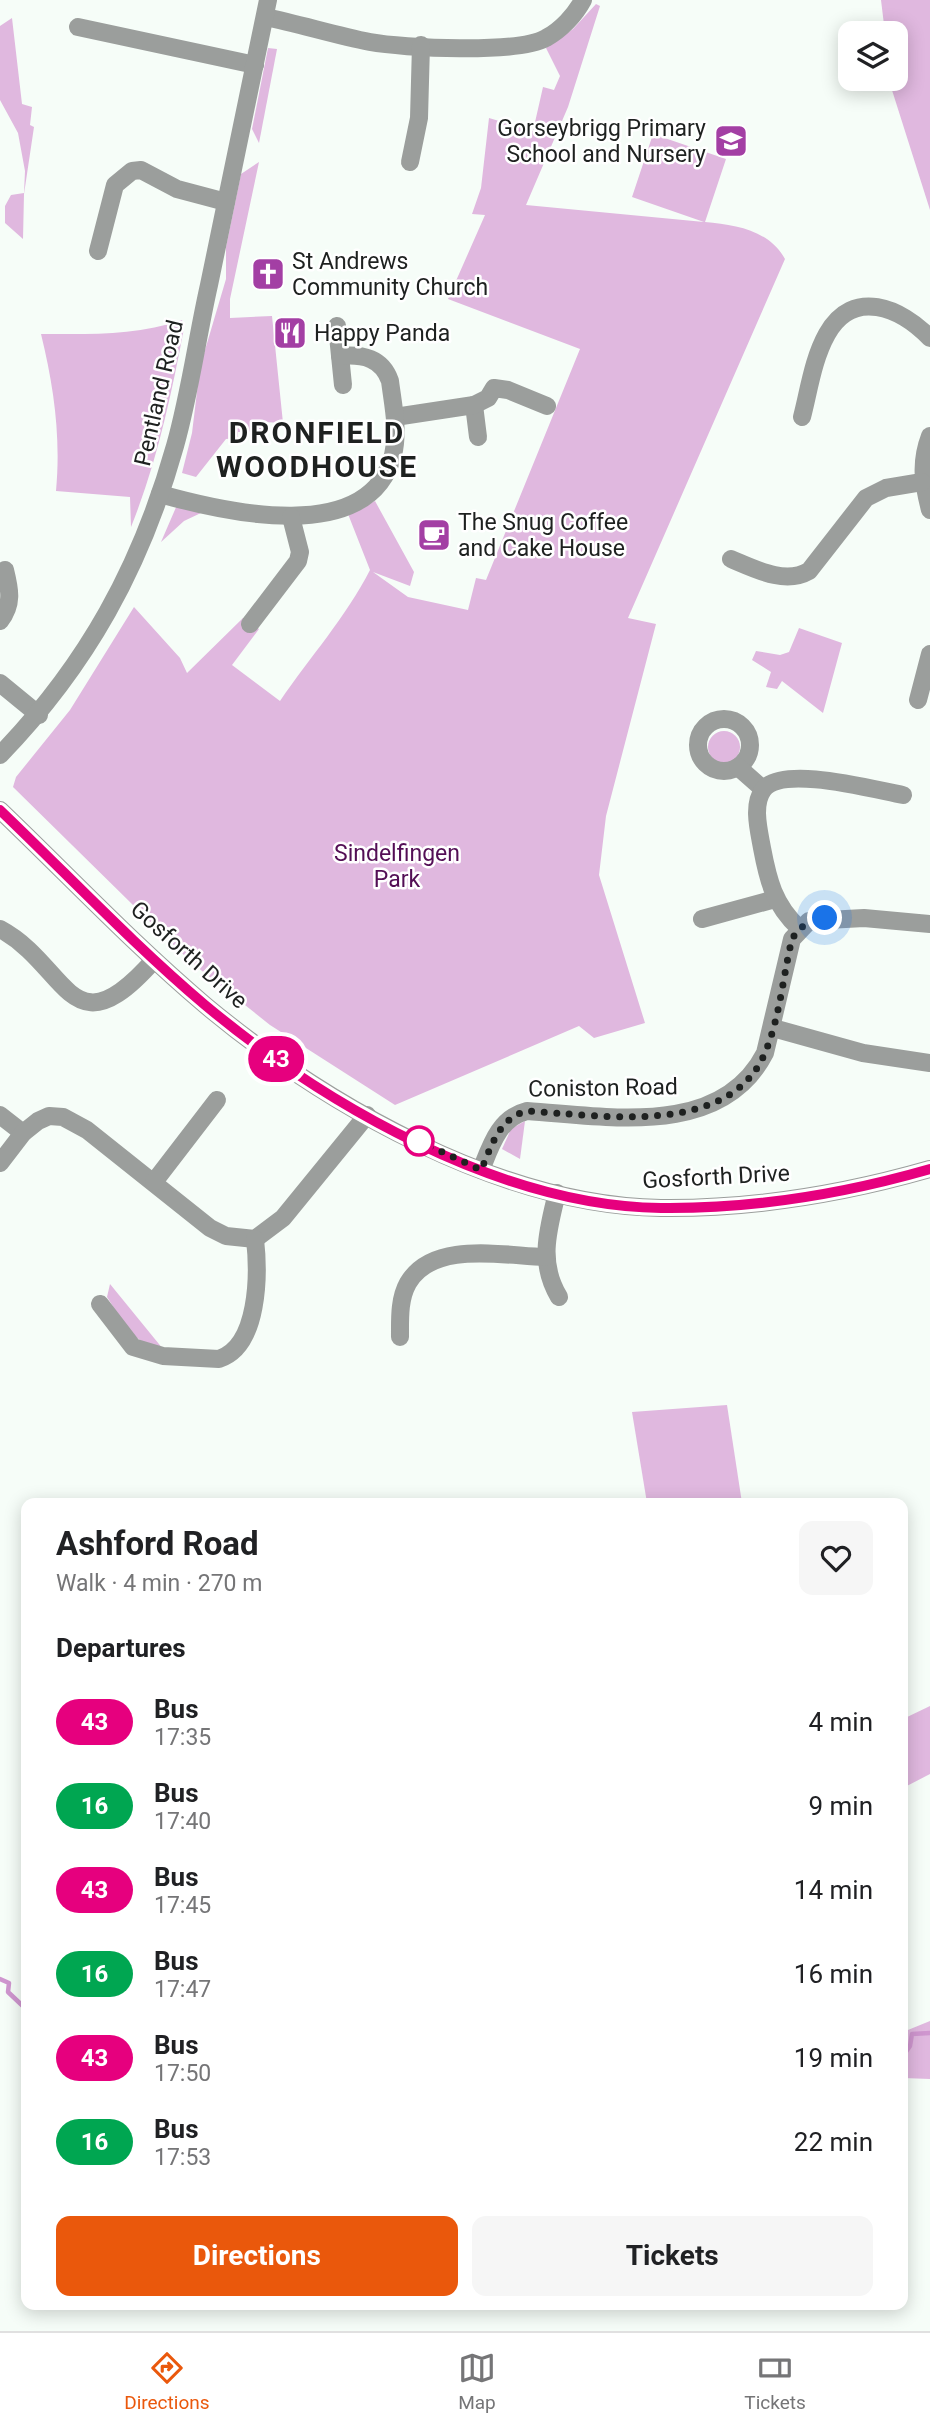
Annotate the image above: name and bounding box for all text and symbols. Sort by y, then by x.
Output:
map controls [838,21,908,91]
button: layers [838,21,908,91]
place label: Gorseybrigg Primary School and Nursery [497,115,706,168]
school or university icon: Gorseybrigg Primary School and Nursery [712,122,750,160]
place label: St Andrews Community Church [292,248,488,301]
church icon: St Andrews Community Church [249,255,287,293]
restaurant icon: Happy Panda [271,314,309,352]
street label: Pentland Road [129,317,189,469]
place label: Happy Panda [314,320,450,347]
district label: DRONFIELD WOODHOUSE [216,415,418,484]
place label: The Snug Coffee and Cake House [458,509,628,562]
cafe icon: The Snug Coffee and Cake House [415,516,453,554]
park label: Sindelfingen Park [334,840,460,893]
street label: Gosforth Drive [125,896,253,1014]
your location [807,900,842,935]
line badge: 43 [244,1036,308,1082]
text: 43 [262,1045,290,1073]
street label: Coniston Road [528,1073,678,1103]
unlabelled marker [404,1126,434,1156]
street label: Gosforth Drive [642,1160,790,1194]
button: heart [799,1521,873,1595]
text: Ashford Road [56,1524,259,1563]
text: Walk · 4 min · 270 m [56,1570,262,1597]
text: Departures [56,1633,186,1663]
text: Bus [154,1694,199,1724]
text: 4 min [808,1707,873,1737]
text: 43 [81,1708,108,1736]
text: 17:35 [154,1724,211,1751]
text: Bus [154,1778,199,1808]
text: 9 min [808,1791,873,1821]
text: 16 [81,1792,108,1820]
text: 17:40 [154,1808,211,1835]
text: Bus [154,1862,199,1892]
text: 14 min [794,1875,873,1905]
text: 43 [81,1876,108,1904]
text: 17:45 [154,1892,211,1919]
text: Bus [154,1946,199,1976]
text: 16 min [794,1959,873,1989]
text: 16 [81,1960,108,1988]
text: 17:47 [154,1976,211,2003]
text: Bus [154,2030,199,2060]
text: 19 min [794,2043,873,2073]
text: 43 [81,2044,108,2072]
text: 17:50 [154,2060,211,2087]
text: Bus [154,2114,199,2144]
text: 22 min [794,2127,873,2157]
text: 16 [81,2128,108,2156]
text: 17:53 [154,2144,211,2171]
button: Directions [56,2216,458,2296]
button: Tickets [472,2216,873,2296]
tab: Directions [124,2349,210,2414]
tab: Map [458,2349,496,2414]
tab: Tickets [744,2349,806,2414]

